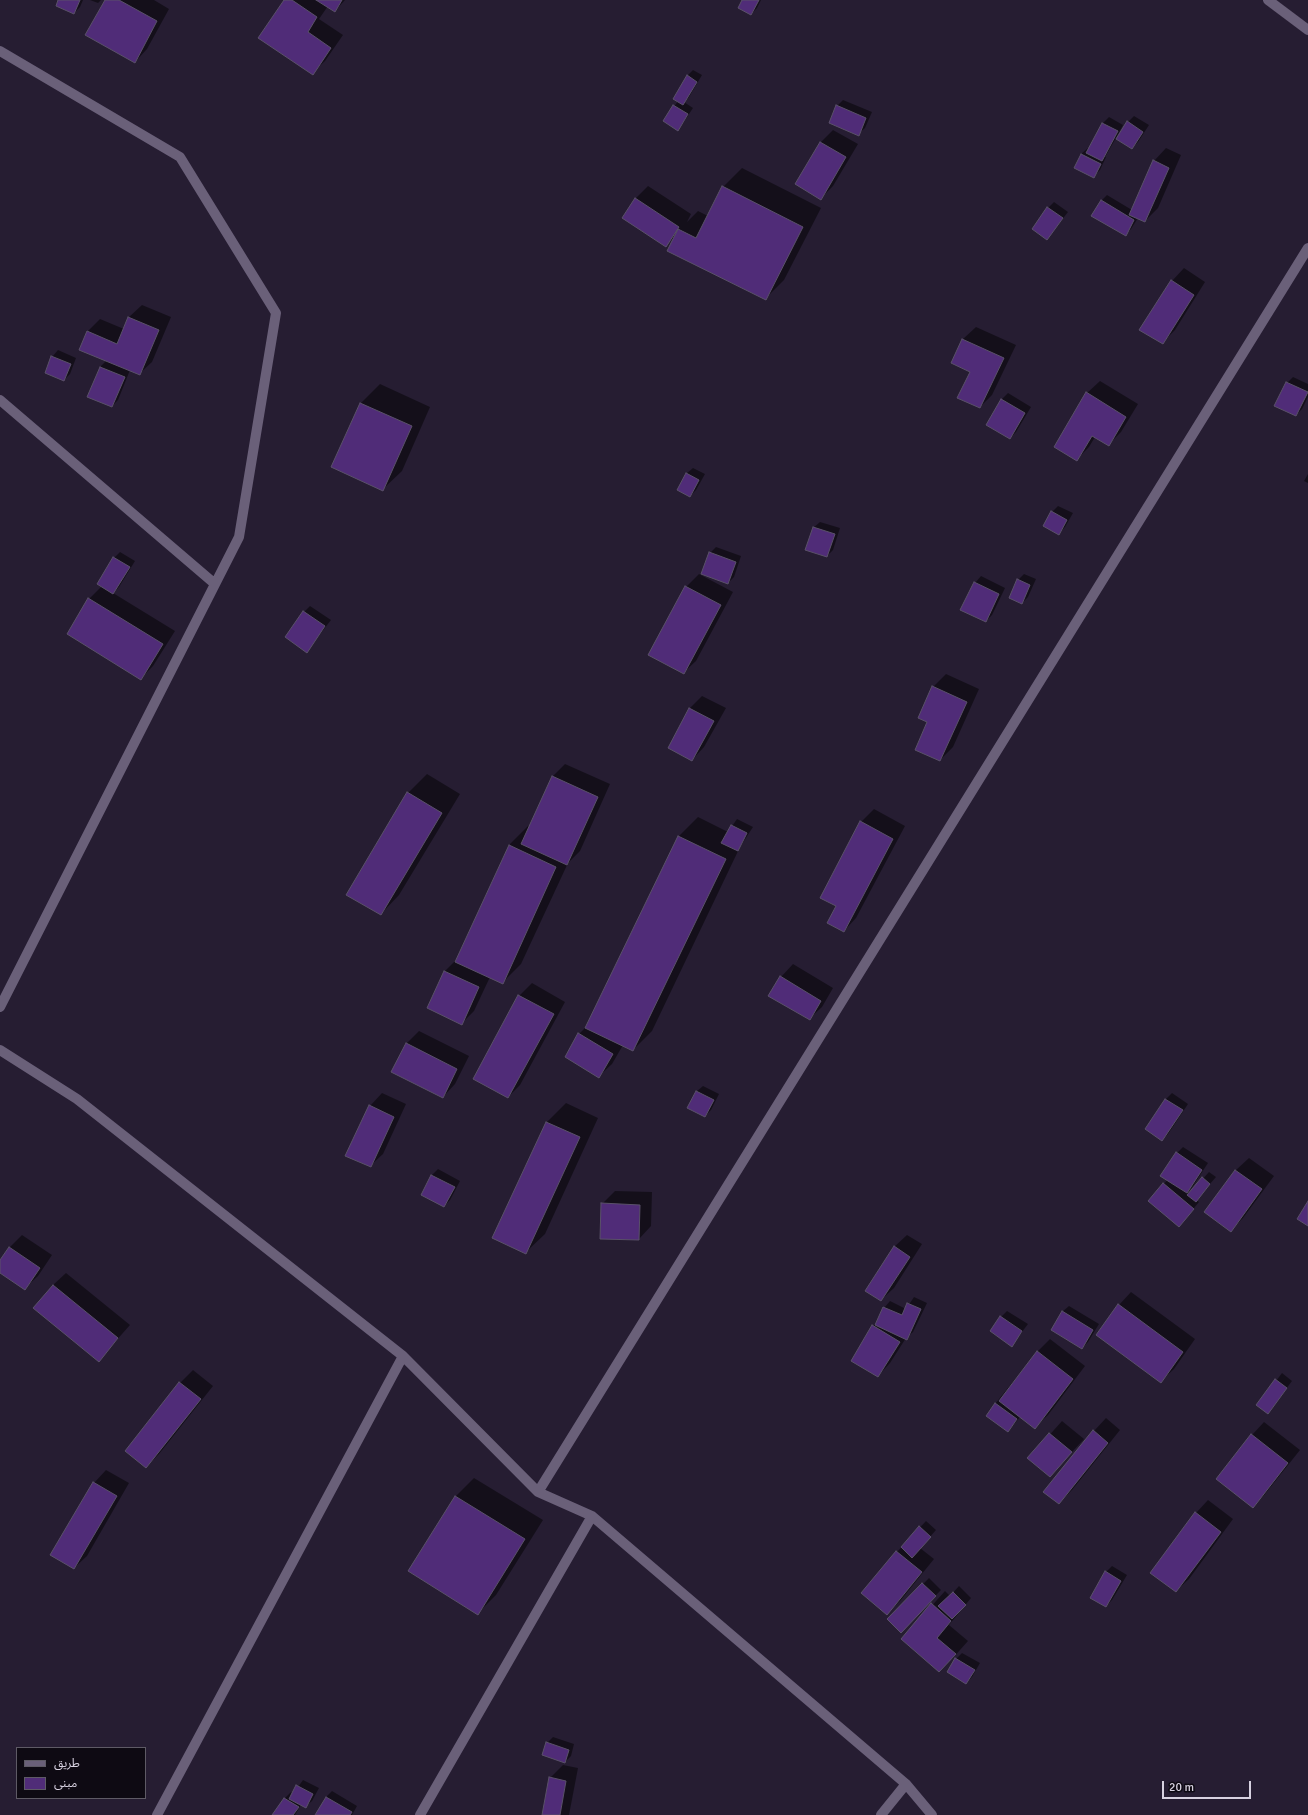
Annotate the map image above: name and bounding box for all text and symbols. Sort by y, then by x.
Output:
legend [16,1747,146,1799]
text: طريق [54,1756,80,1771]
scale bar [1164,1773,1253,1799]
text: مبنى [54,1776,77,1791]
text: 20 m [1169,1780,1194,1795]

